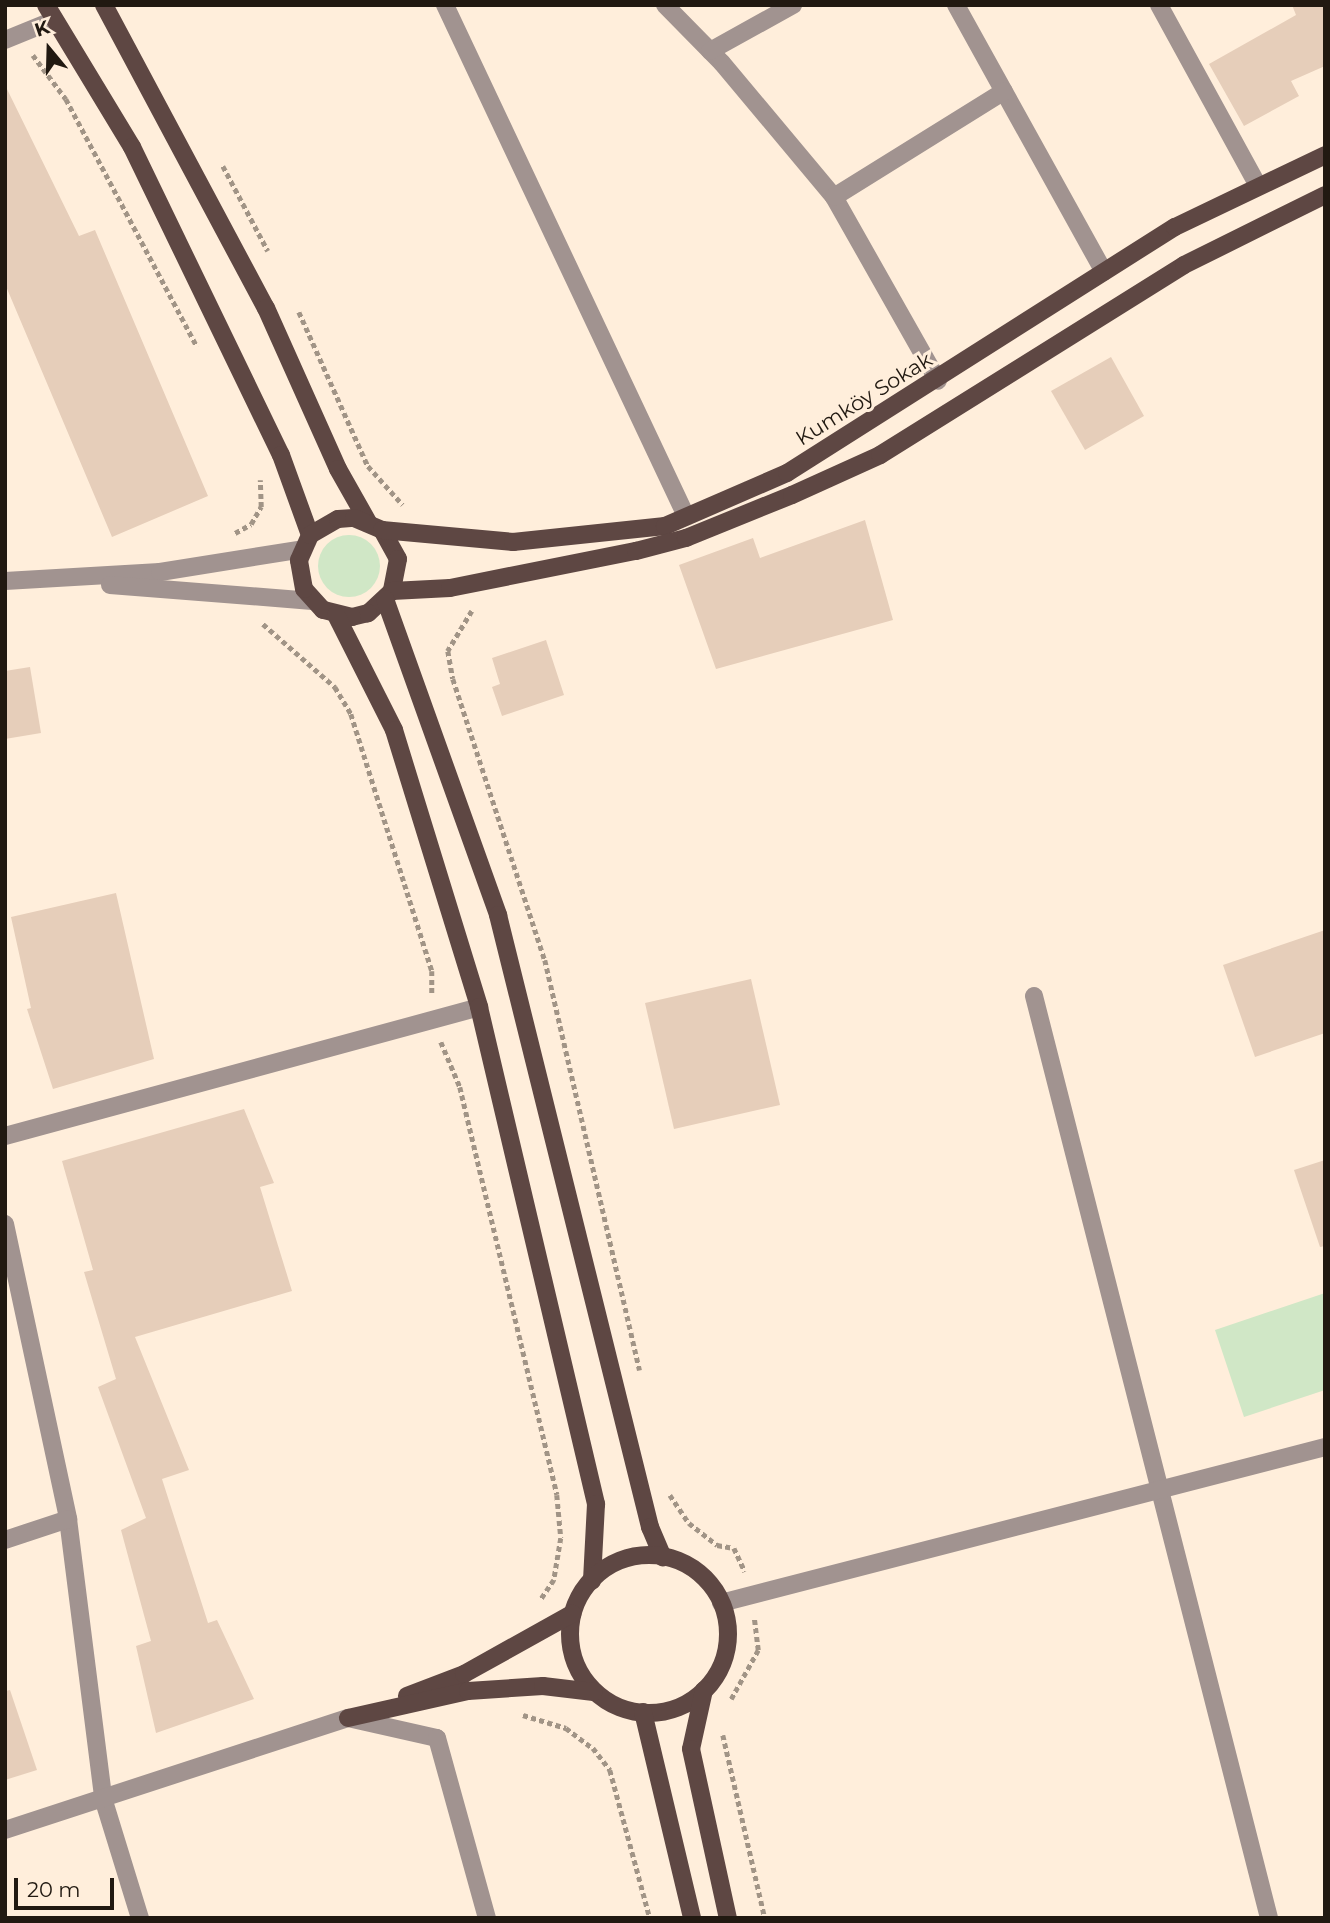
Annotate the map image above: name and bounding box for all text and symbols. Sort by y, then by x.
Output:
north arrow [14,14,84,84]
text: K [32,16,52,42]
street label: Kumköy Sokak [791,347,937,451]
scale bar [18,1864,117,1908]
text: 20 m [27,1877,81,1902]

